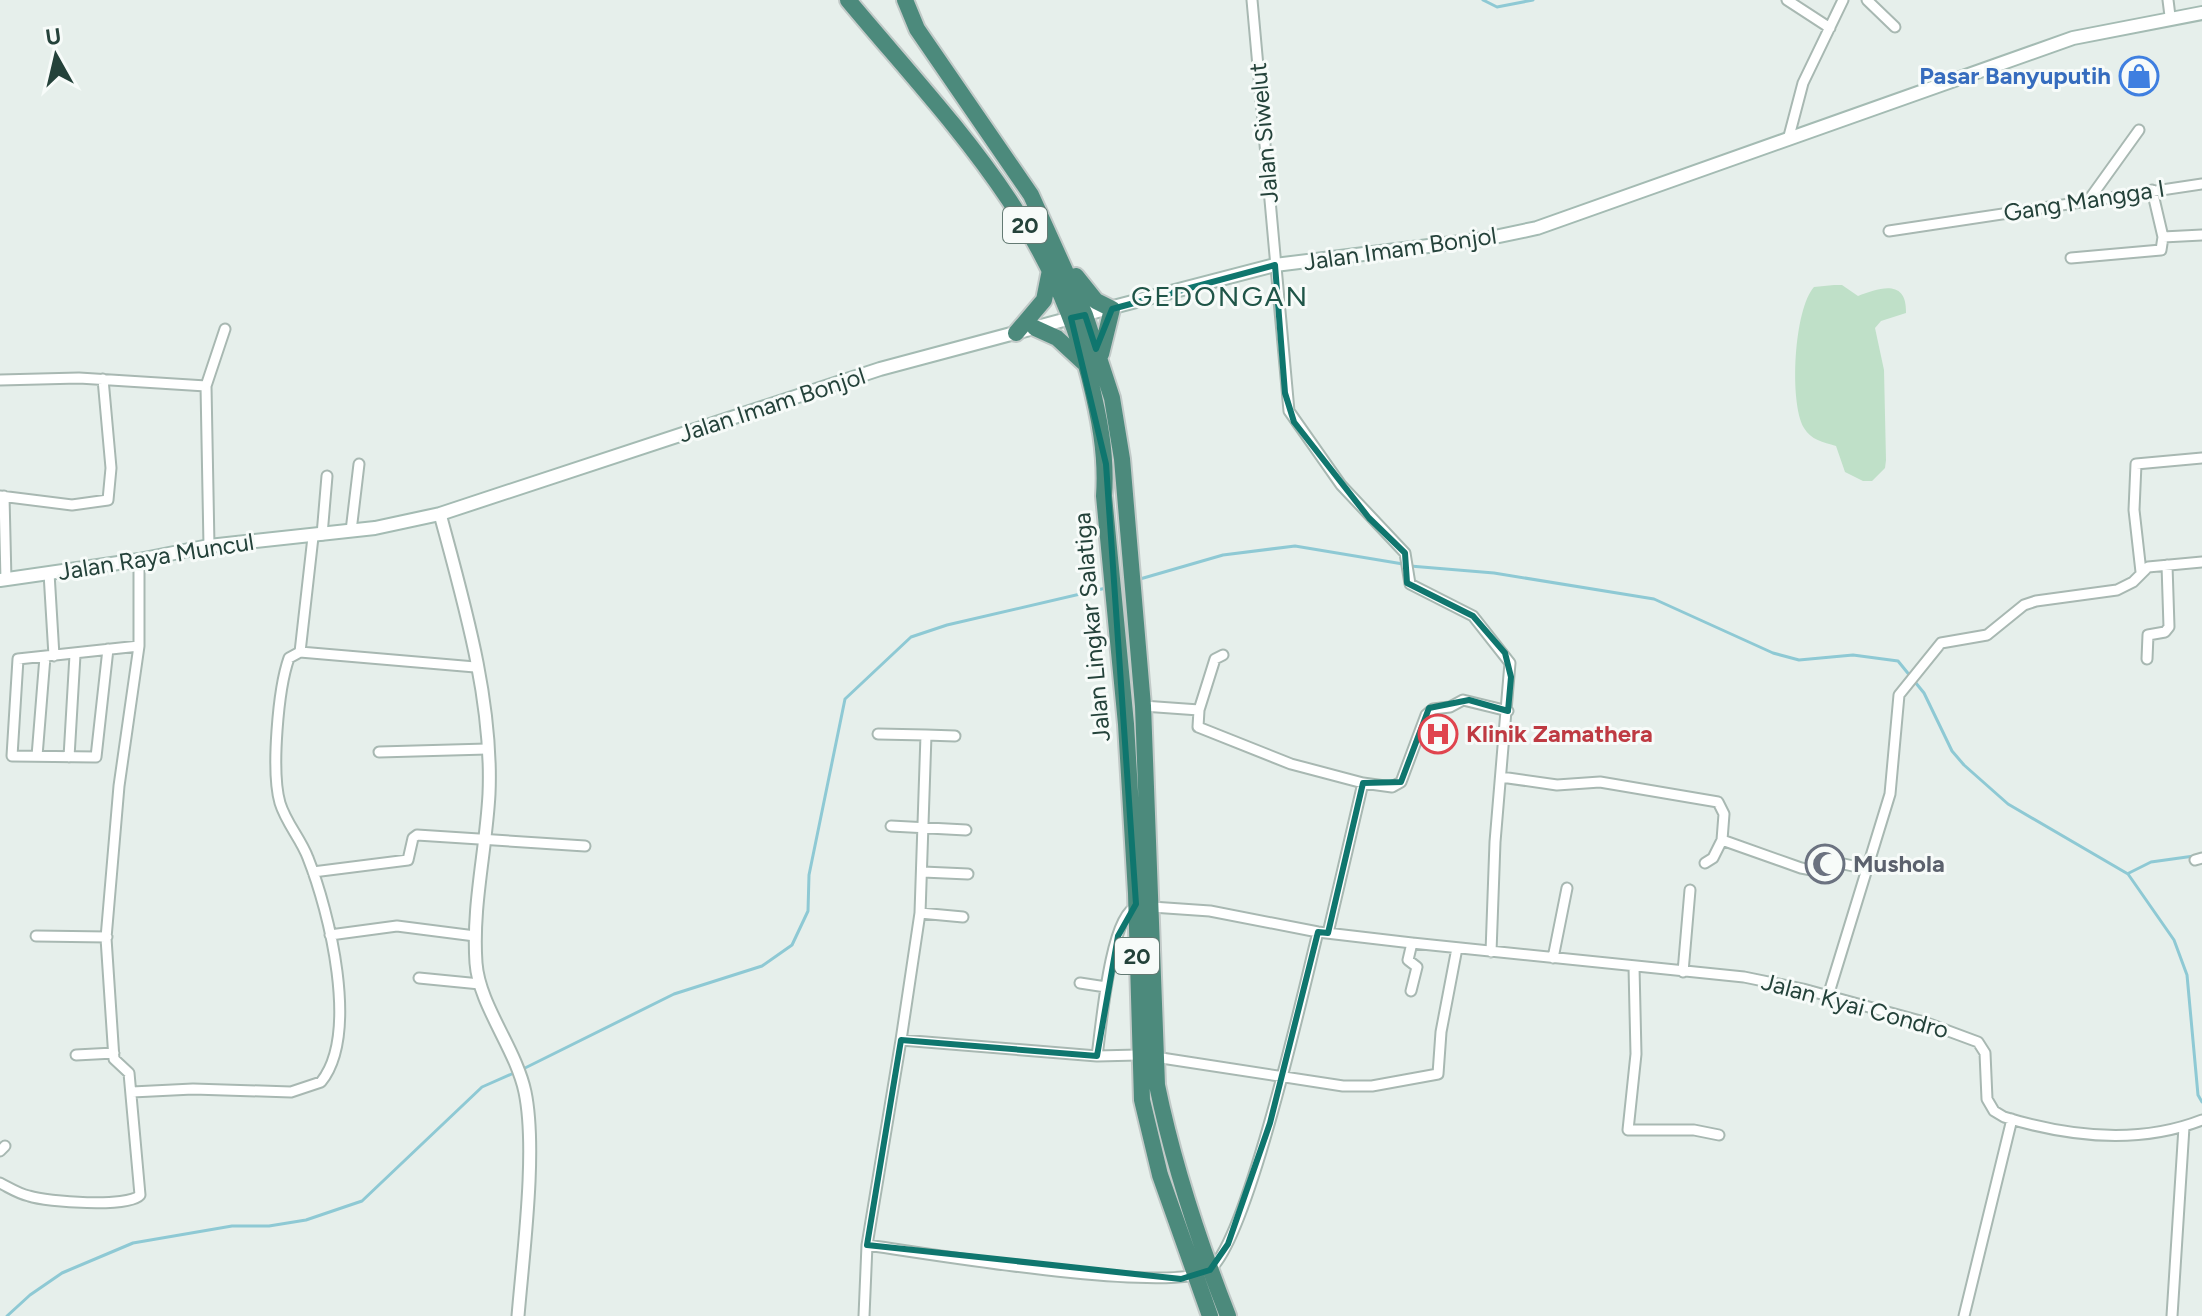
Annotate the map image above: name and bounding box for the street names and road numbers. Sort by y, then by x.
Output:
street label: Jalan Siwelut [1243,61,1284,205]
street label: Gang Mangga I [2001,173,2167,228]
road number: 20 [1003,207,1047,243]
street label: Jalan Imam Bonjol [1302,221,1498,276]
street label: Jalan Imam Bonjol [675,361,869,448]
street label: Jalan Lingkar Salatiga [1067,511,1116,743]
street label: Jalan Raya Muncul [56,527,256,586]
road number: 20 [1115,938,1159,974]
street label: Jalan Kyai Condro [1758,967,1952,1044]

